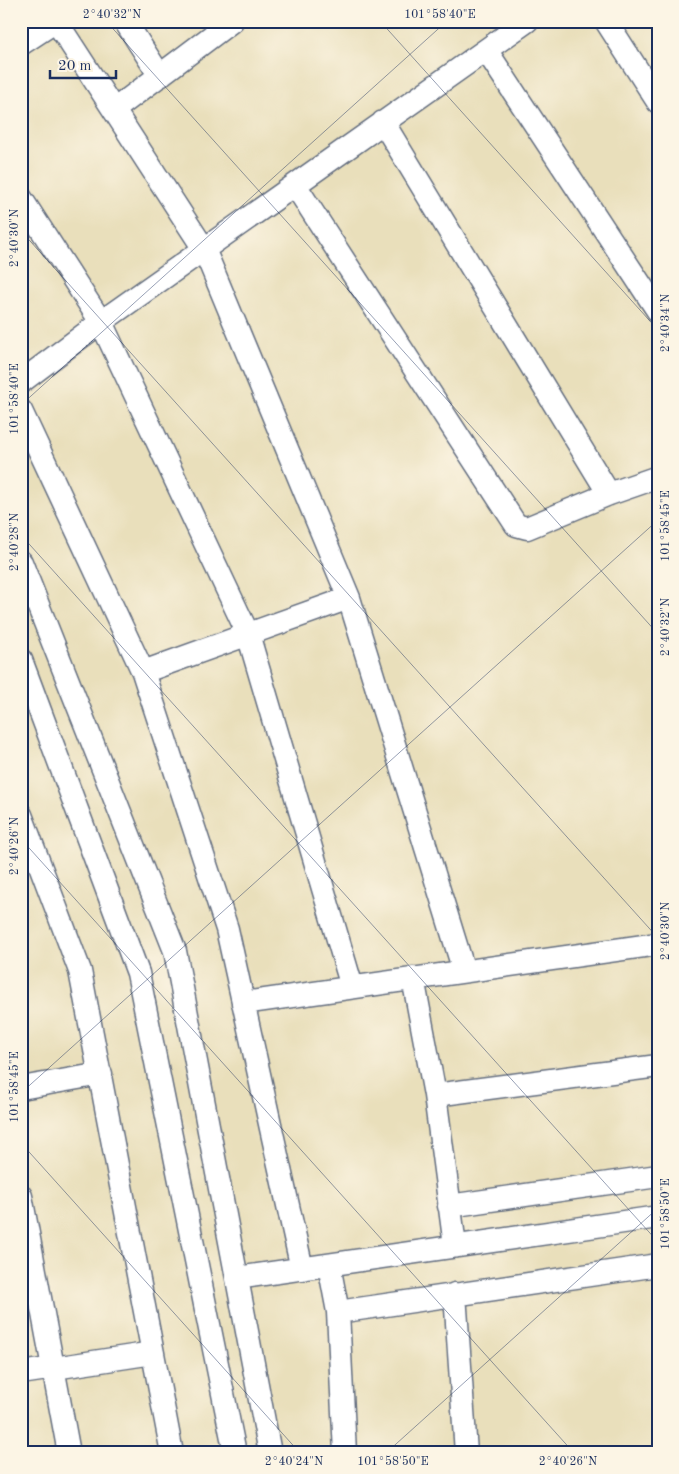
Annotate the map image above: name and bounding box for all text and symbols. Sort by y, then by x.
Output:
text: 101°58'40"E [404,8,476,21]
text: 2°40'32"N [83,9,141,21]
scale bar [50,48,116,80]
text: 20 m [58,59,92,74]
text: 2°40'30"N [9,209,21,267]
text: 2°40'34"N [660,294,672,352]
text: 101°58'40"E [8,363,21,435]
text: 101°58'45"E [659,490,672,562]
text: 2°40'28"N [9,513,21,571]
text: 2°40'32"N [660,598,672,656]
text: 2°40'26"N [9,817,21,875]
text: 2°40'30"N [660,902,672,960]
text: 101°58'45"E [8,1051,21,1123]
text: 101°58'50"E [659,1178,672,1250]
text: 101°58'50"E [357,1455,429,1468]
text: 2°40'24"N [265,1456,323,1468]
text: 2°40'26"N [539,1456,597,1468]

